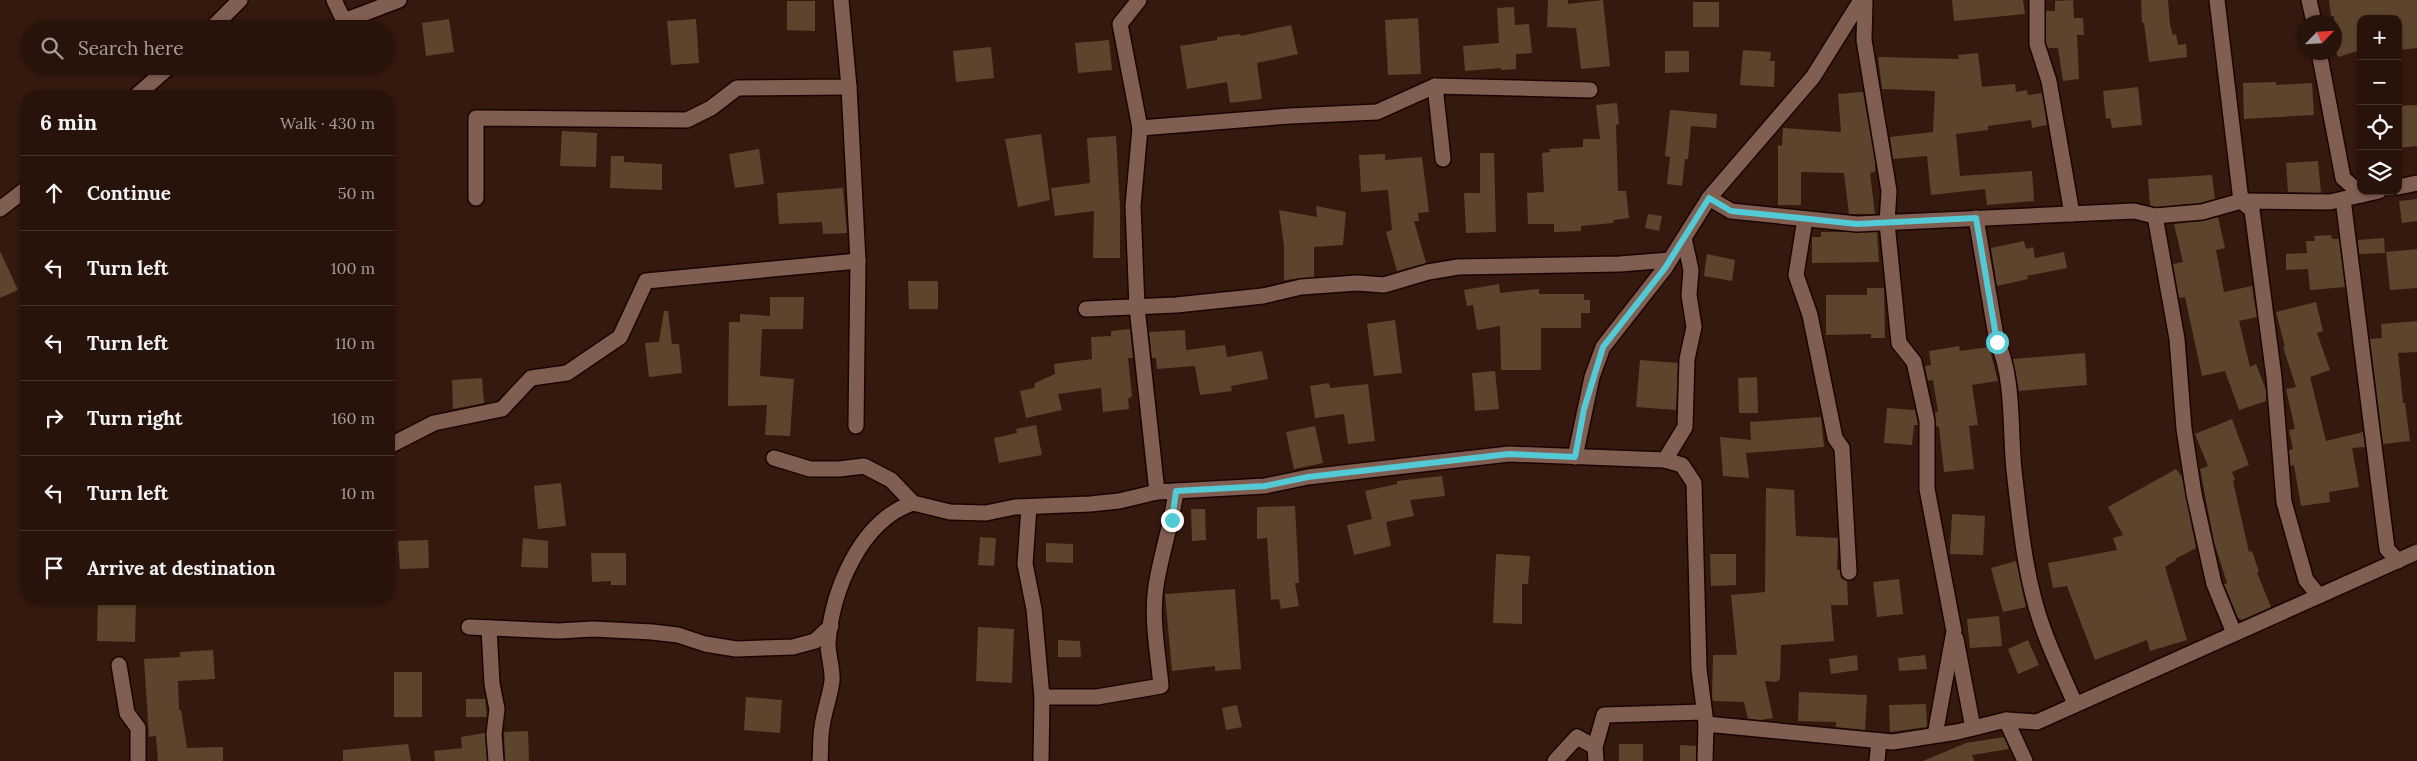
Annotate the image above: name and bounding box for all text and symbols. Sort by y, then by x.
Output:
north arrow [2297,15,2342,60]
map controls [2357,15,2402,195]
button: + [2357,15,2402,60]
search box [20,20,395,75]
icon: search [38,34,66,62]
text: Search here [78,36,184,60]
button: − [2357,60,2402,105]
button: locate [2357,105,2402,150]
text: 6 min [40,109,97,136]
text: Walk · 430 m [280,113,375,133]
button: layers [2357,150,2402,195]
icon: ahead [40,179,68,207]
text: Continue [87,181,171,205]
text: 50 m [338,183,375,203]
icon: left [40,254,68,282]
text: Turn left [87,256,168,280]
text: 100 m [331,258,375,278]
icon: left [40,329,68,357]
text: Turn left [87,331,168,355]
route start [1986,331,2009,354]
text: 110 m [335,333,375,353]
icon: right [40,404,68,432]
text: Turn right [87,406,183,430]
text: 160 m [331,408,375,428]
icon: left [40,479,68,507]
text: Turn left [87,481,168,505]
text: 10 m [341,483,375,503]
route end [1161,509,1184,532]
icon: arrive [40,554,68,582]
text: Arrive at destination [87,556,276,580]

